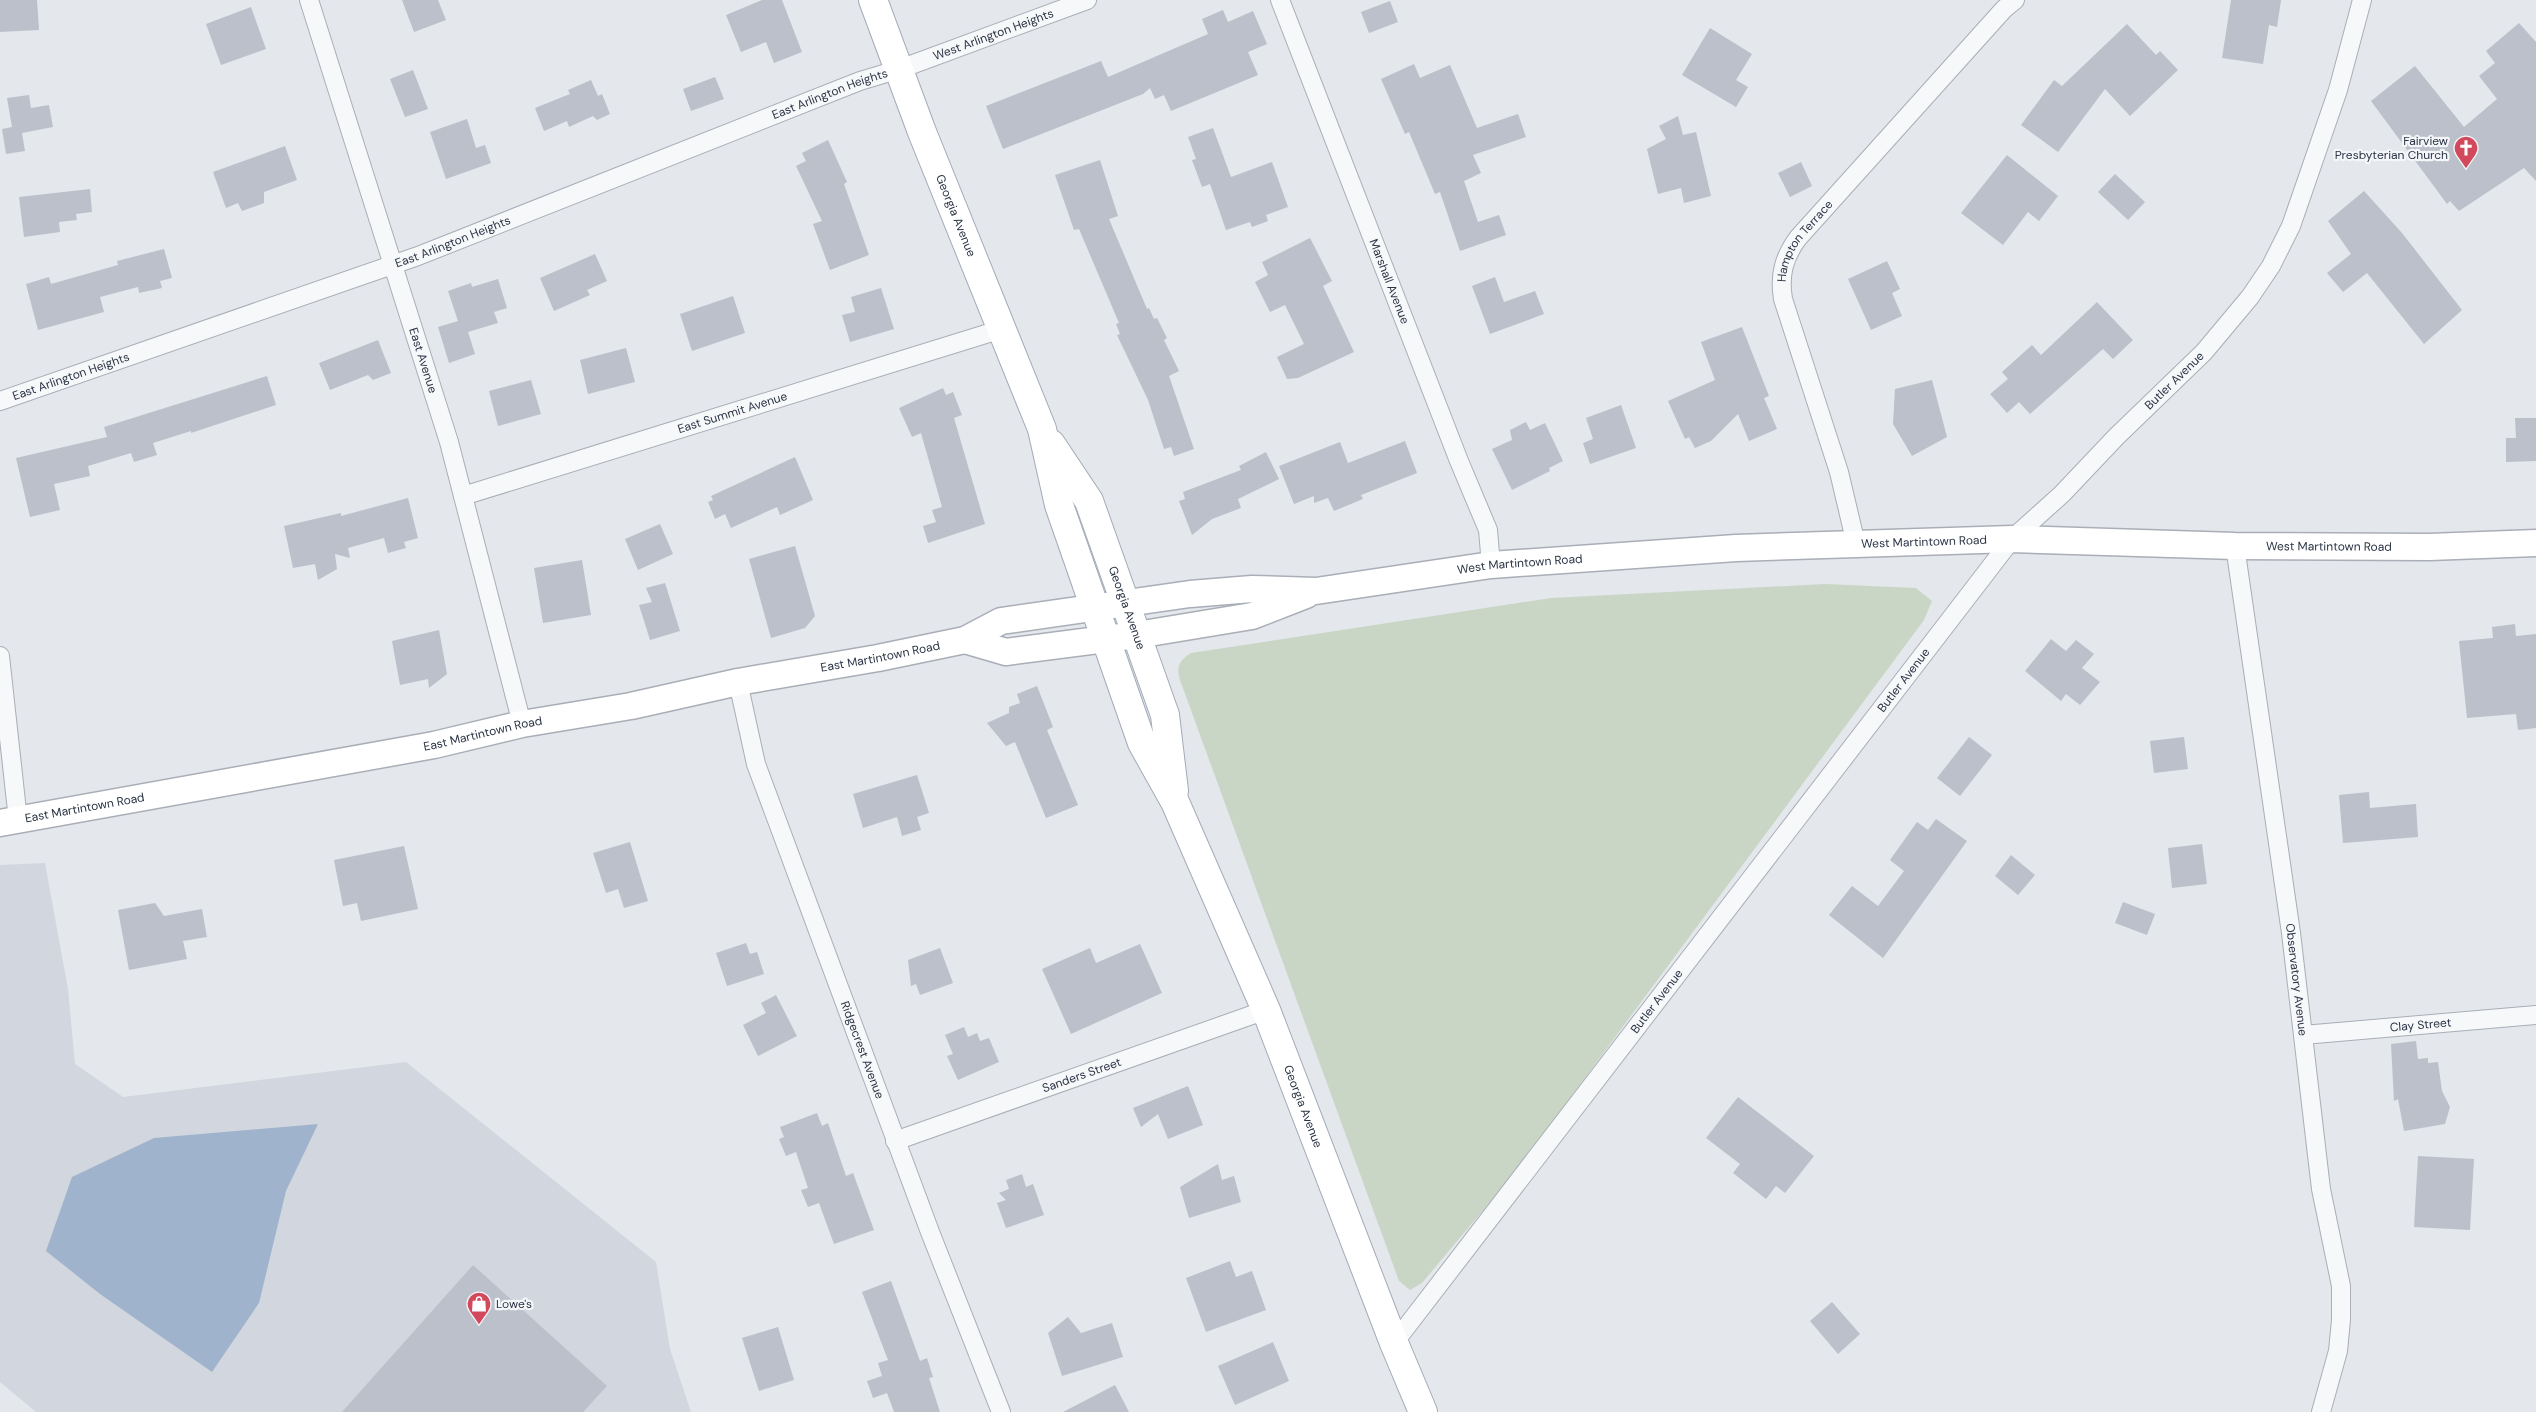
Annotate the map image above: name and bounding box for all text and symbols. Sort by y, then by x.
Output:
street label: West Arlington Heights [931,5,1056,64]
street label: East Arlington Heights [770,65,890,123]
place label: Fairview Presbyterian Church [2335,133,2448,163]
church icon: Fairview Presbyterian Church [2453,135,2479,169]
street label: Georgia Avenue [932,172,980,259]
street label: Hampton Terrace [1774,196,1836,283]
street label: East Arlington Heights [393,212,513,271]
street label: Marshall Avenue [1366,237,1413,327]
street label: East Avenue [405,326,441,395]
street label: Butler Avenue [2141,348,2208,413]
street label: East Arlington Heights [10,349,131,404]
street label: East Summit Avenue [676,388,789,437]
street label: West Martintown Road [1861,532,1987,552]
street label: West Martintown Road [2266,538,2392,555]
street label: West Martintown Road [1456,551,1583,578]
street label: Georgia Avenue [1105,564,1149,652]
street label: East Martintown Road [819,637,941,676]
street label: Butler Avenue [1874,645,1933,716]
street label: East Martintown Road [422,713,543,755]
street label: East Martintown Road [24,789,146,826]
street label: Observatory Avenue [2282,922,2311,1037]
street label: Butler Avenue [1627,966,1687,1037]
street label: Ridgecrest Avenue [837,999,888,1101]
street label: Clay Street [2389,1014,2452,1036]
street label: Sanders Street [1040,1054,1124,1096]
street label: Georgia Avenue [1280,1063,1326,1150]
shop icon: Lowe's [466,1291,492,1325]
place label: Lowe's [496,1296,532,1312]

